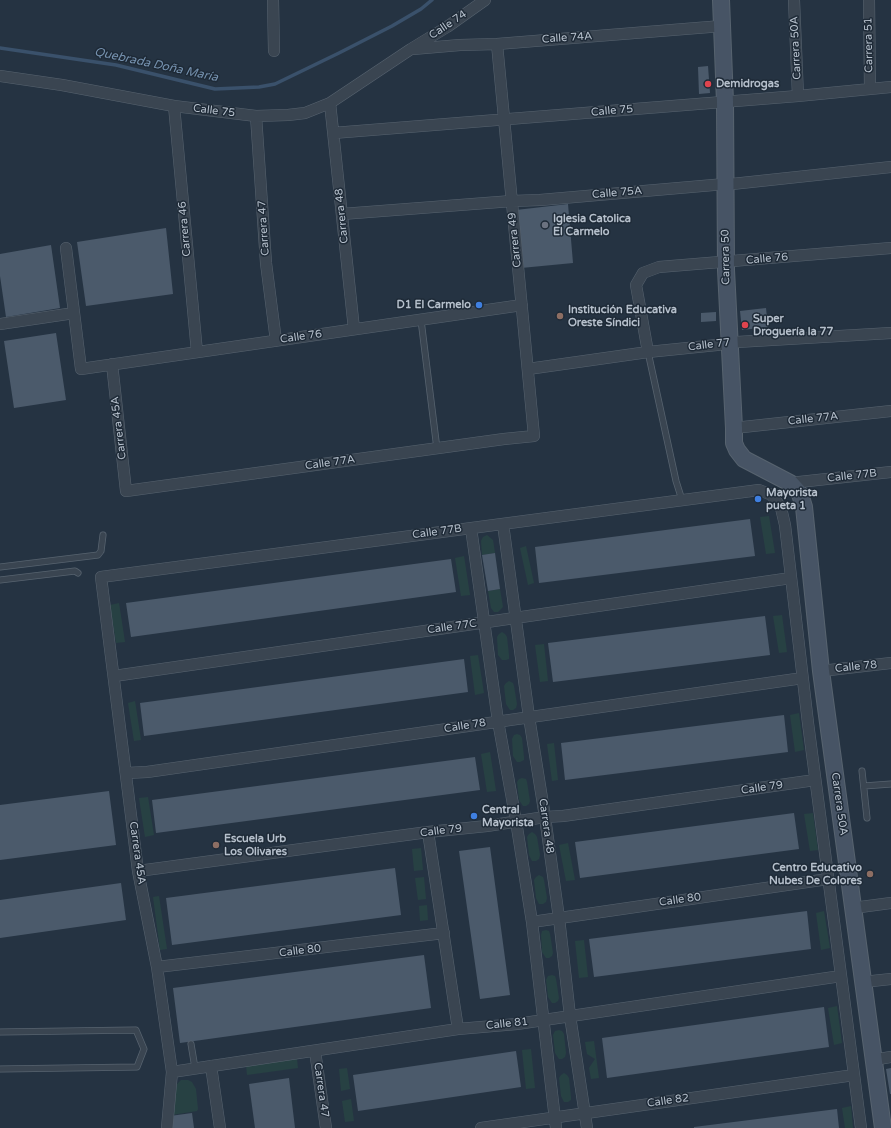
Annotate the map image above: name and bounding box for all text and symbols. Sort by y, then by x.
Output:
street label: Calle 74 [427,8,469,42]
street label: Carrera 50A [788,16,804,80]
street label: Carrera 51 [862,17,876,73]
street label: Calle 74A [541,30,593,46]
water label: Quebrada Doña María [93,45,219,85]
place label: Demidrogas [716,77,779,91]
marker: Demidrogas [703,79,713,89]
street label: Calle 75 [192,102,236,120]
street label: Calle 75 [590,103,634,119]
street label: Calle 75A [591,184,643,202]
street label: Carrera 48 [333,188,351,244]
street label: Carrera 47 [255,200,273,256]
street label: Carrera 46 [176,201,194,257]
street label: Carrera 49 [506,212,524,268]
place label: Iglesia Catolica El Carmelo [553,212,631,238]
marker: Iglesia Catolica El Carmelo [540,220,550,230]
street label: Carrera 50 [719,229,733,285]
street label: Calle 76 [745,251,789,267]
place label: D1 El Carmelo [397,298,471,312]
marker: D1 El Carmelo [474,300,484,310]
place label: Institución Educativa Oreste Síndici [568,303,677,329]
marker: Institución Educativa Oreste Síndici [555,311,565,321]
place label: Super Droguería la 77 [753,312,833,338]
marker: Super Droguería la 77 [740,320,750,330]
street label: Calle 76 [279,328,323,346]
street label: Calle 77 [687,336,731,354]
street label: Carrera 45A [109,396,129,460]
street label: Calle 77A [787,410,839,428]
street label: Calle 77A [304,453,356,473]
street label: Calle 77B [827,467,877,485]
place label: Mayorista pueta 1 [766,486,818,512]
marker: Mayorista pueta 1 [753,494,763,504]
street label: Calle 77B [411,522,463,542]
street label: Calle 77C [426,617,478,637]
street label: Calle 78 [834,658,878,676]
street label: Calle 78 [443,716,487,736]
street label: Carrera 50A [828,772,850,836]
street label: Calle 79 [740,779,784,797]
street label: Carrera 48 [536,798,556,854]
place label: Central Mayorista [482,803,534,829]
marker: Central Mayorista [469,811,479,821]
street label: Carrera 45A [126,821,148,885]
street label: Calle 79 [419,822,463,840]
place label: Escuela Urb Los Olivares [224,832,287,858]
marker: Escuela Urb Los Olivares [211,840,221,850]
place label: Centro Educativo Nubes De Colores [769,861,862,887]
marker: Centro Educativo Nubes De Colores [865,869,875,879]
street label: Calle 80 [658,891,702,909]
street label: Calle 80 [278,942,322,960]
street label: Calle 81 [485,1015,529,1033]
street label: Carrera 47 [311,1062,331,1118]
street label: Calle 82 [646,1092,690,1110]

